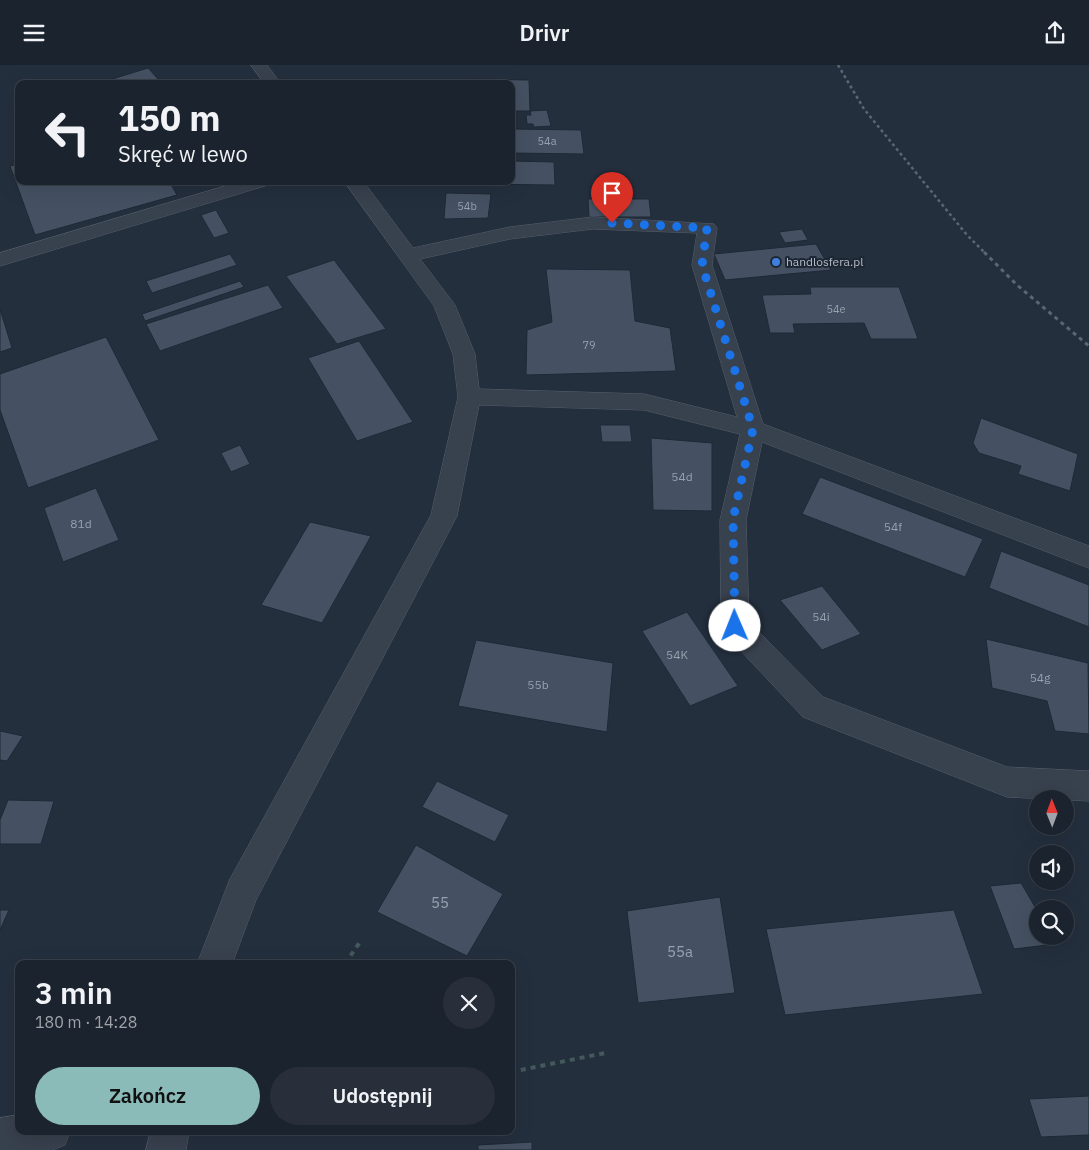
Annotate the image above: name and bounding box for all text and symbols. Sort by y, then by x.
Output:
text: Drivr [519,18,570,47]
icon: menu [20,19,48,47]
icon: share [1041,19,1069,47]
text: 150 m [118,95,221,141]
icon: left [35,100,100,165]
house number: 54a [537,134,557,148]
text: Skręć w lewo [118,139,248,168]
pin [591,172,633,223]
icon: arrive [598,179,626,207]
house number: 54b [457,199,477,213]
place label: handlosfera.pl [786,254,864,269]
marker: handlosfera.pl [770,256,782,268]
house number: 54e [826,302,846,316]
house number: 79 [582,338,596,352]
house number: 54d [671,469,693,484]
house number: 81d [70,516,92,531]
house number: 54f [884,519,902,534]
position arrow [708,599,760,651]
house number: 54i [812,609,830,624]
house number: 54K [666,647,688,662]
house number: 54g [1030,670,1051,685]
house number: 55b [527,677,549,692]
north arrow [1029,790,1074,835]
map controls [1029,790,1074,945]
button: sound [1029,845,1074,890]
house number: 55 [431,893,449,912]
button: search [1029,900,1074,945]
house number: 55a [667,942,693,961]
text: 3 min [35,973,113,1012]
button: close [443,977,495,1029]
text: 180 m · 14:28 [35,1012,137,1032]
button: Zakończ [35,1067,260,1125]
button: Udostępnij [270,1067,495,1125]

